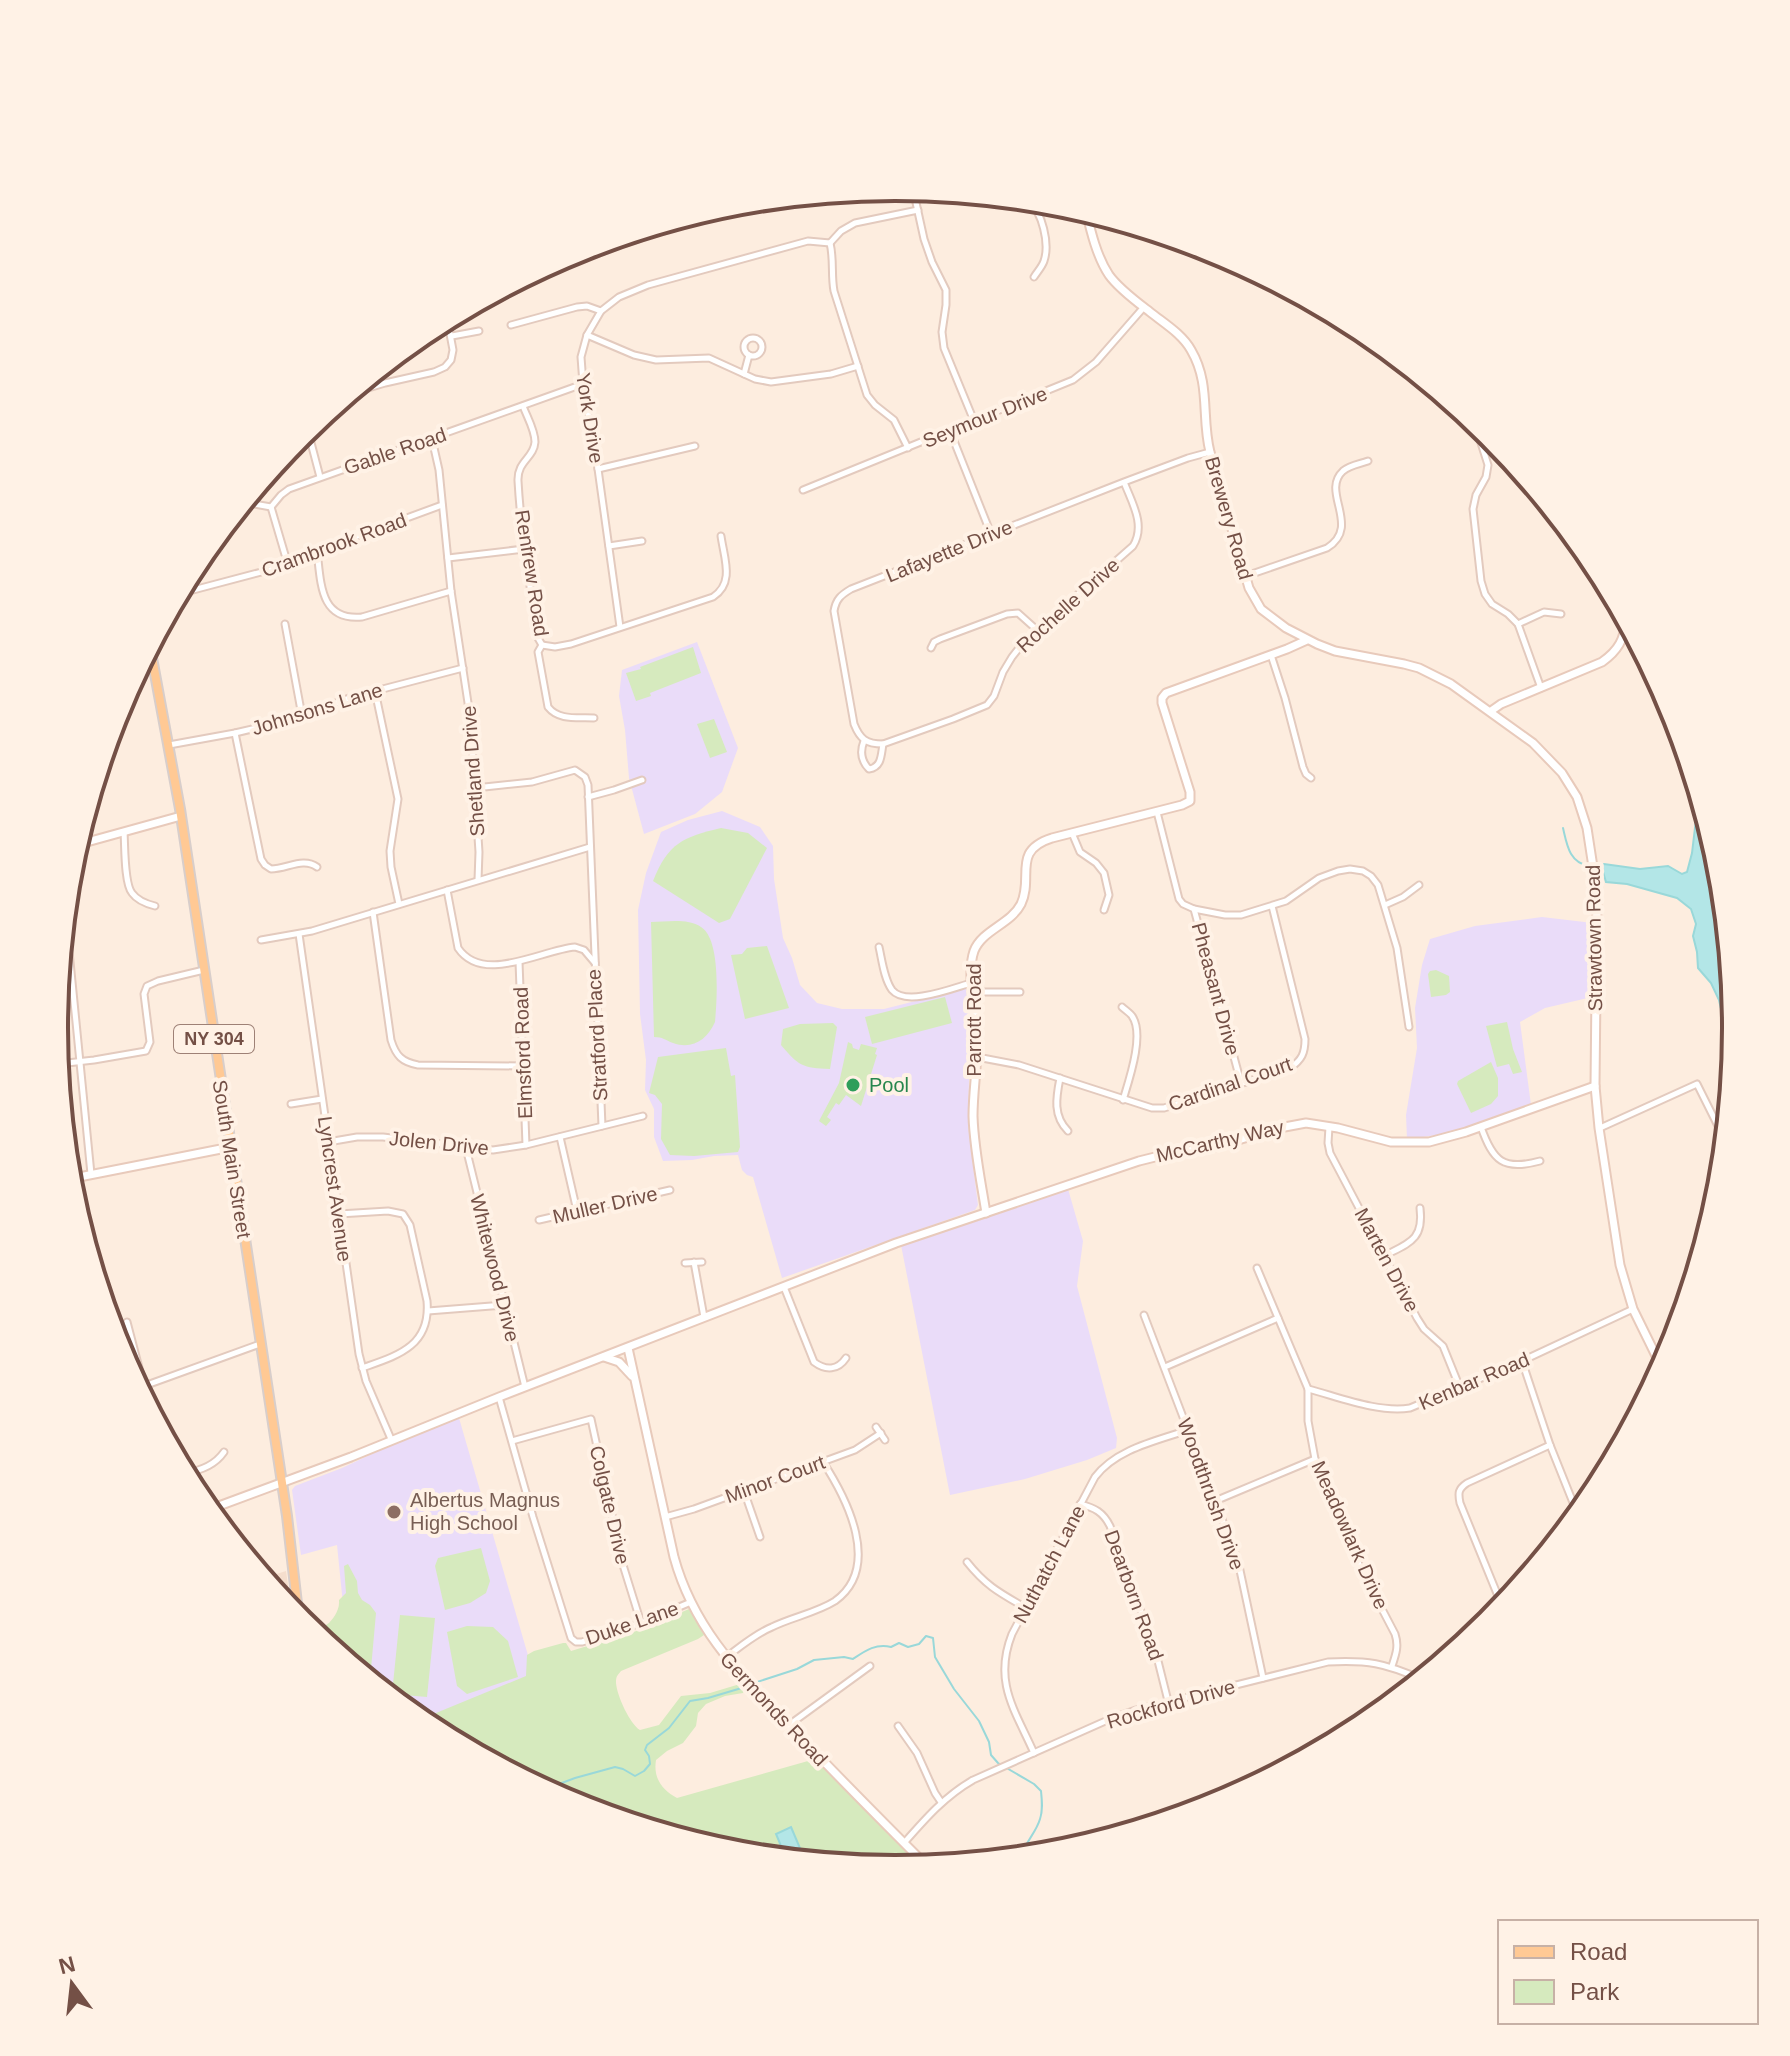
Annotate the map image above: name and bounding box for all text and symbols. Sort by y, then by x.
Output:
street label: York Drive [572,371,608,465]
street label: Seymour Drive [920,382,1050,452]
street label: Gable Road [341,423,449,479]
street label: Brewery Road [1201,454,1257,582]
street label: Renfrew Road [511,508,553,638]
street label: Crambrook Road [259,509,409,581]
street label: Lafayette Drive [883,516,1015,586]
street label: Rochelle Drive [1012,553,1124,657]
street label: Johnsons Lane [249,679,385,739]
street label: Shetland Drive [457,705,489,837]
street label: Strawtown Road [1582,864,1606,1012]
street label: Pheasant Drive [1188,920,1244,1058]
street label: Parrott Road [963,963,985,1077]
street label: Stratford Place [583,968,611,1102]
street label: Elmsford Road [510,987,536,1119]
road number: NY 304 [174,1025,254,1053]
street label: Cardinal Court [1165,1052,1295,1115]
place label: Pool [869,1074,909,1096]
marker: Pool [844,1076,862,1094]
street label: South Main Street [209,1078,255,1240]
street label: Lyncrest Avenue [314,1115,356,1263]
street label: McCarthy Way [1154,1116,1286,1166]
street label: Jolen Drive [388,1127,490,1159]
street label: Muller Drive [551,1182,659,1228]
street label: Whitewood Drive [466,1192,524,1344]
street label: Marten Drive [1350,1204,1424,1316]
street label: Kenbar Road [1415,1348,1533,1414]
street label: Woodthrush Drive [1173,1415,1249,1573]
street label: Colgate Drive [586,1443,634,1567]
street label: Minor Court [722,1451,828,1507]
street label: Meadowlark Drive [1307,1457,1393,1613]
place label: Albertus Magnus High School [410,1489,560,1534]
street label: Nuthatch Lane [1009,1501,1089,1627]
marker: Albertus Magnus High School [385,1503,403,1521]
street label: Dearborn Road [1100,1527,1168,1663]
street label: Duke Lane [583,1597,681,1649]
street label: Germonds Road [716,1648,832,1770]
street label: Rockford Drive [1104,1675,1238,1733]
legend [1498,1920,1758,2024]
text: Road [1570,1938,1627,1965]
north arrow [32,1944,112,2024]
text: N [56,1951,78,1979]
text: Park [1570,1978,1620,2005]

